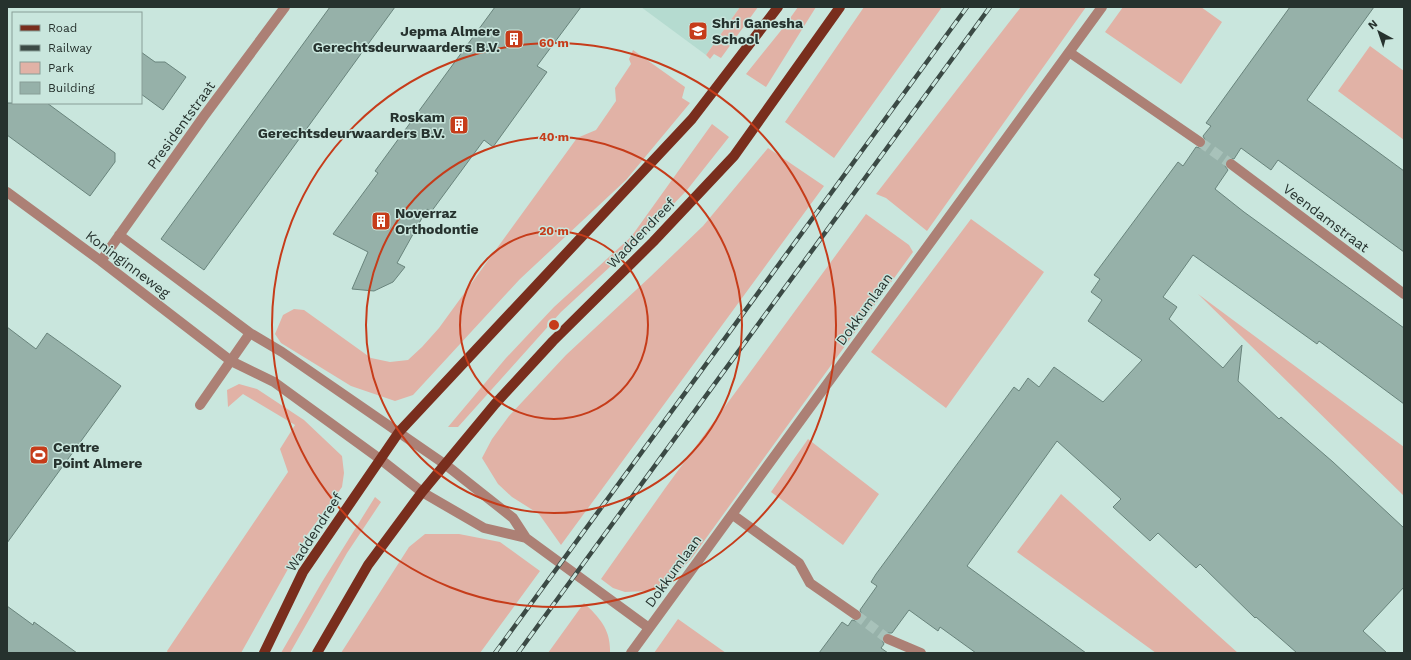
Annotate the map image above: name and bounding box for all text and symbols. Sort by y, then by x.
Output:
legend [12,12,142,104]
north arrow [1359,12,1399,52]
place label: Shri Ganesha School [712,15,804,47]
text: N [1366,17,1380,32]
school or university icon: Shri Ganesha School [687,20,709,42]
text: Road [48,21,77,35]
place label: Jepma Almere Gerechtsdeurwaarders B.V. [313,23,500,55]
building icon: Jepma Almere Gerechtsdeurwaarders B.V. [503,28,525,50]
text: 60 m [539,36,569,50]
text: Railway [48,41,93,55]
text: Park [48,61,74,75]
street label: Presidentstraat [144,78,218,172]
text: Building [48,81,95,95]
place label: Roskam Gerechtsdeurwaarders B.V. [258,109,445,141]
building icon: Roskam Gerechtsdeurwaarders B.V. [448,114,470,136]
text: 40 m [539,130,569,144]
street label: Veendamstraat [1280,180,1372,256]
street label: Waddendreef [604,194,679,271]
place label: Noverraz Orthodontie [395,205,479,237]
building icon: Noverraz Orthodontie [370,210,392,232]
text: 20 m [539,224,569,238]
street label: Koninginneweg [83,227,174,301]
street label: Dokkumlaan [833,270,895,348]
centre of rings [547,318,561,332]
place label: Centre Point Almere [53,439,142,471]
sports icon: Centre Point Almere [28,444,50,466]
street label: Waddendreef [283,489,346,575]
street label: Dokkumlaan [642,532,704,610]

